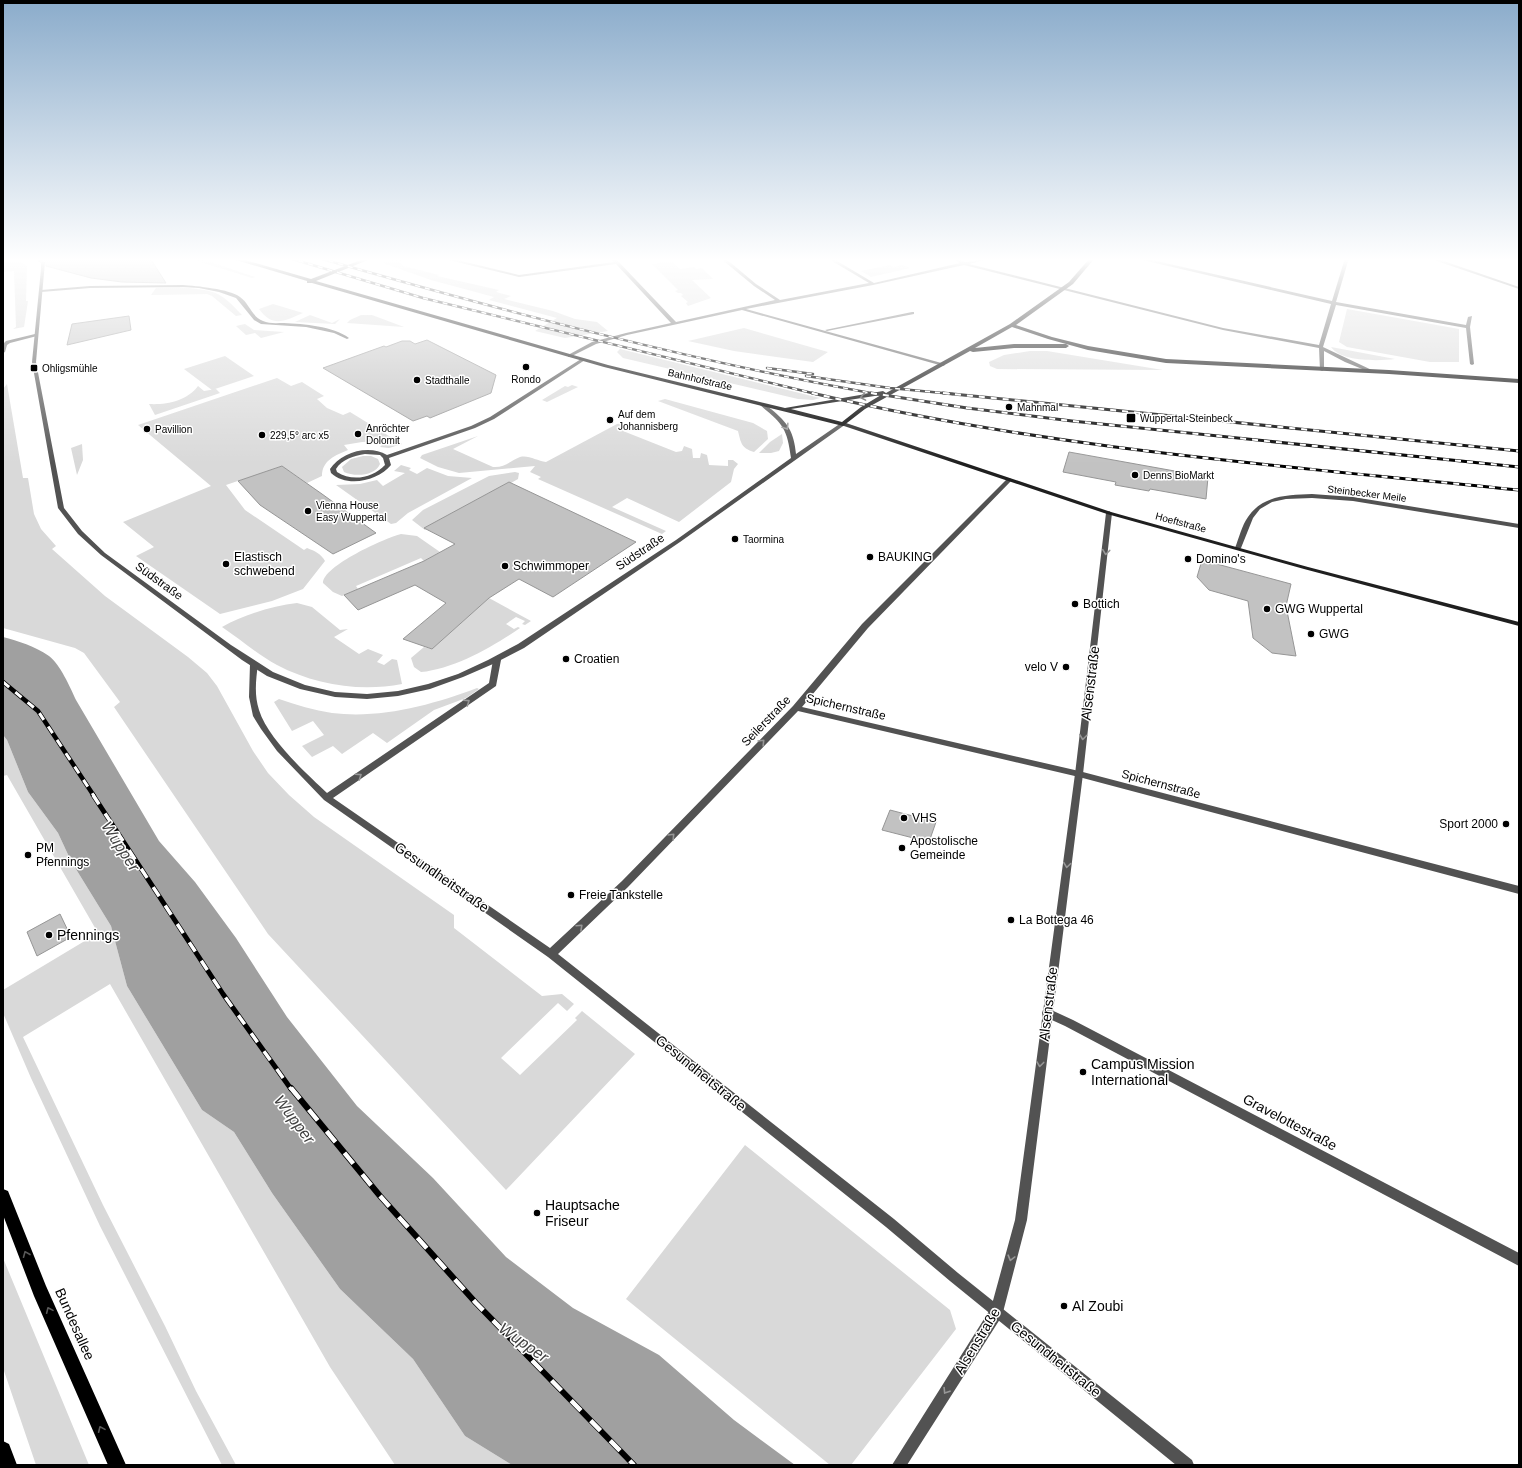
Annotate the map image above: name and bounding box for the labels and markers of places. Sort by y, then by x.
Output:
marker: Rondo [521,362,531,372]
marker: Ohligsmühle [29,363,39,373]
place label: Ohligsmühle [42,363,98,374]
place label: Rondo [511,374,541,385]
marker: Stadthalle [412,375,422,385]
place label: Stadthalle [425,375,470,386]
marker: Mahnmal [1004,402,1014,412]
place label: Mahnmal [1017,402,1058,413]
place label: Auf dem Johannisberg [618,409,678,432]
marker: Wuppertal-Steinbeck [1125,412,1137,424]
place label: Wuppertal-Steinbeck [1140,413,1234,424]
marker: Auf dem Johannisberg [605,415,615,425]
place label: Anröchter Dolomit [366,423,410,446]
marker: Pavillion [142,424,152,434]
place label: Pavillion [155,424,192,435]
marker: Anröchter Dolomit [353,429,363,439]
marker: 229,5° arc x5 [257,430,267,440]
place label: 229,5° arc x5 [270,430,329,441]
marker: Denns BioMarkt [1130,470,1140,480]
place label: Denns BioMarkt [1143,470,1214,481]
place label: Vienna House Easy Wuppertal [316,500,386,523]
marker: Vienna House Easy Wuppertal [303,506,313,516]
marker: Taormina [730,534,740,544]
place label: Taormina [743,534,785,545]
place label: Elastisch schwebend [234,550,295,578]
place label: BAUKING [878,550,932,564]
marker: BAUKING [865,552,875,562]
place label: Domino's [1196,552,1246,566]
marker: Domino's [1183,554,1193,564]
marker: Elastisch schwebend [221,559,231,569]
place label: Schwimmoper [513,559,589,573]
marker: Schwimmoper [500,561,510,571]
place label: Bottich [1083,597,1120,611]
marker: Bottich [1070,599,1080,609]
place label: GWG Wuppertal [1275,602,1363,616]
marker: GWG Wuppertal [1262,604,1272,614]
place label: GWG [1319,627,1349,641]
marker: GWG [1306,629,1316,639]
place label: Croatien [574,652,619,666]
marker: Croatien [561,654,571,664]
place label: velo V [1025,660,1058,674]
marker: velo V [1061,662,1071,672]
place label: VHS [912,811,937,825]
marker: VHS [899,813,909,823]
place label: Sport 2000 [1439,817,1498,831]
marker: Sport 2000 [1501,819,1511,829]
place label: Apostolische Gemeinde [910,834,978,862]
place label: PM Pfennings [36,841,89,869]
marker: Apostolische Gemeinde [897,843,907,853]
marker: PM Pfennings [23,850,33,860]
place label: Freie Tankstelle [579,888,663,902]
marker: Freie Tankstelle [566,890,576,900]
place label: La Bottega 46 [1019,913,1094,927]
marker: La Bottega 46 [1006,915,1016,925]
place label: Pfennings [57,927,119,943]
marker: Pfennings [44,930,54,940]
place label: Campus Mission International [1091,1056,1194,1088]
marker: Campus Mission International [1078,1067,1088,1077]
place label: Hauptsache Friseur [545,1197,620,1229]
marker: Hauptsache Friseur [532,1208,542,1218]
place label: Al Zoubi [1072,1298,1123,1314]
marker: Al Zoubi [1059,1301,1069,1311]

